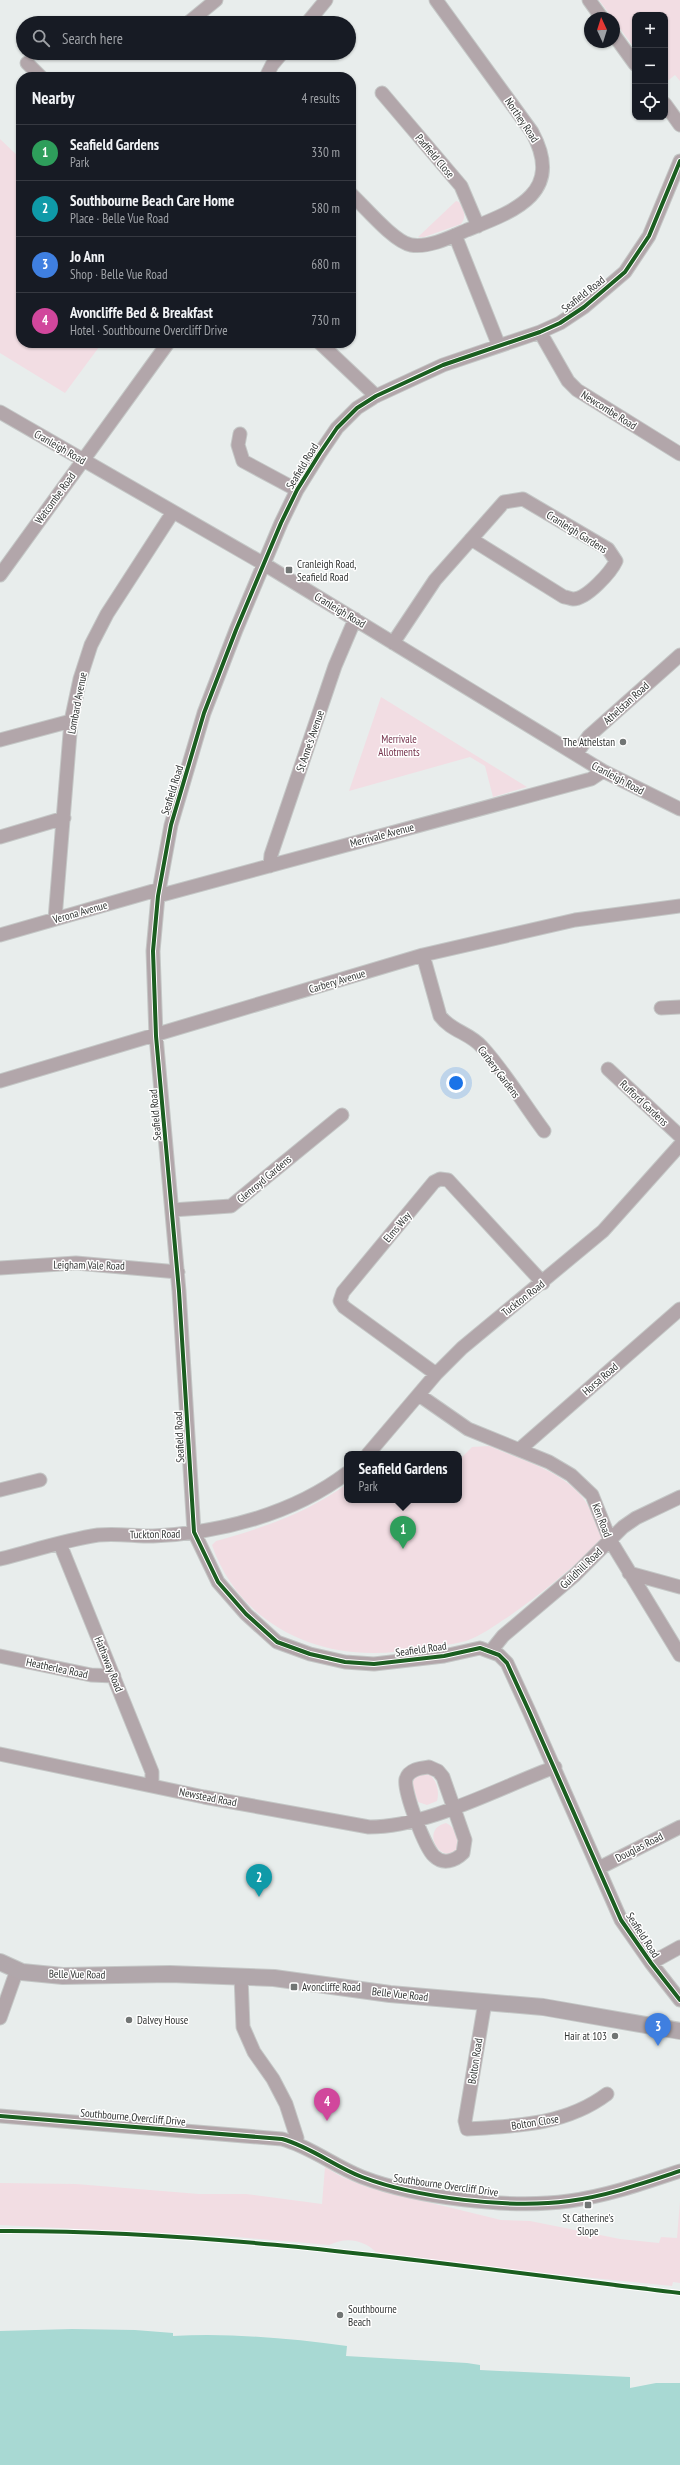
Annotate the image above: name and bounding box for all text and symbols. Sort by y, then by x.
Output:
north arrow [584,12,620,48]
map controls [632,12,668,120]
button: + [632,12,668,48]
search box [16,16,356,60]
icon: search [30,27,52,49]
text: Search here [62,29,123,48]
button: − [632,48,668,84]
button: locate [632,84,668,120]
text: Nearby [32,87,75,109]
text: 4 results [301,90,340,107]
street label: Northey Road [502,95,542,145]
street label: Padfield Close [412,131,458,181]
text: Seafield Gardens [70,135,159,154]
text: 1 [42,144,48,161]
text: 330 m [311,144,340,161]
text: Park [70,154,89,171]
text: Southbourne Beach Care Home [70,191,234,210]
text: 2 [42,200,48,217]
text: 580 m [311,200,340,217]
text: Place · Belle Vue Road [70,210,169,227]
text: Jo Ann [70,247,105,266]
text: 3 [42,256,48,273]
text: 680 m [311,256,340,273]
text: Shop · Belle Vue Road [70,266,168,283]
street label: Seafield Road [558,273,608,315]
text: Avoncliffe Bed & Breakfast [70,303,213,322]
text: 4 [42,312,48,329]
text: 730 m [311,312,340,329]
text: Hotel · Southbourne Overcliff Drive [70,322,228,339]
street label: Newcombe Road [579,387,640,433]
street label: Cranleigh Road [32,427,89,468]
street label: Seafield Road [283,440,321,492]
street label: Watcombe Road [32,469,79,527]
street label: Cranleigh Gardens [544,508,610,556]
place label: Cranleigh Road, Seafield Road [297,557,356,584]
marker: Cranleigh Road, Seafield Road [284,565,294,575]
street label: Cranleigh Road [312,589,368,631]
street label: Lombard Avenue [64,670,90,735]
street label: Athelstan Road [600,679,652,727]
street label: St Anne's Avenue [293,708,327,774]
park label: Merrivale Allotments [378,732,420,759]
place label: The Athelstan [563,735,615,749]
marker: The Athelstan [618,737,628,747]
street label: Cranleigh Road [589,758,647,798]
street label: Seafield Road [158,763,186,817]
street label: Merrivale Avenue [349,820,416,850]
street label: Verona Avenue [50,897,109,927]
street label: Carbery Avenue [307,966,367,996]
street label: Carbery Gardens [475,1043,523,1101]
your location [446,1073,466,1093]
street label: Rufford Gardens [617,1077,671,1129]
street label: Seafield Road [146,1089,164,1141]
street label: Glenroyd Gardens [234,1152,294,1206]
street label: Elms Way [380,1208,414,1245]
street label: Leigham Vale Road [53,1257,125,1273]
street label: Tuckton Road [499,1277,547,1319]
street label: Horsa Road [579,1360,621,1398]
street label: Seafield Road [171,1411,187,1463]
popup [344,1451,462,1503]
text: Seafield Gardens [359,1459,447,1478]
text: Park [359,1478,378,1495]
street label: Ken Road [589,1501,615,1539]
pin: 1 [390,1516,416,1549]
street label: Tuckton Road [130,1527,181,1541]
street label: Guildhill Road [557,1544,605,1592]
street label: Hathaway Road [92,1634,127,1694]
street label: Seafield Road [395,1638,448,1660]
street label: Heatherlea Road [25,1655,89,1681]
street label: Newstead Road [178,1785,238,1809]
street label: Douglas Road [613,1829,665,1865]
pin: 2 [246,1864,272,1897]
street label: Seafield Road [623,1910,663,1961]
street label: Belle Vue Road [49,1967,106,1981]
place label: Avoncliffe Road [302,1980,361,1994]
marker: Avoncliffe Road [289,1982,299,1992]
street label: Belle Vue Road [371,1984,429,2004]
place label: Dalvey House [137,2013,189,2027]
pin: 3 [645,2013,671,2046]
marker: Dalvey House [124,2015,134,2025]
place label: Hair at 103 [564,2029,607,2043]
marker: Hair at 103 [610,2031,620,2041]
street label: Bolton Road [464,2037,486,2085]
pin: 4 [314,2088,340,2121]
street label: Southbourne Overcliff Drive [80,2105,187,2129]
street label: Bolton Close [510,2111,560,2133]
street label: Southbourne Overcliff Drive [393,2171,500,2199]
marker: St Catherine's Slope [583,2200,593,2210]
place label: St Catherine's Slope [562,2211,614,2238]
place label: Southbourne Beach [348,2302,397,2329]
marker: Southbourne Beach [335,2310,345,2320]

